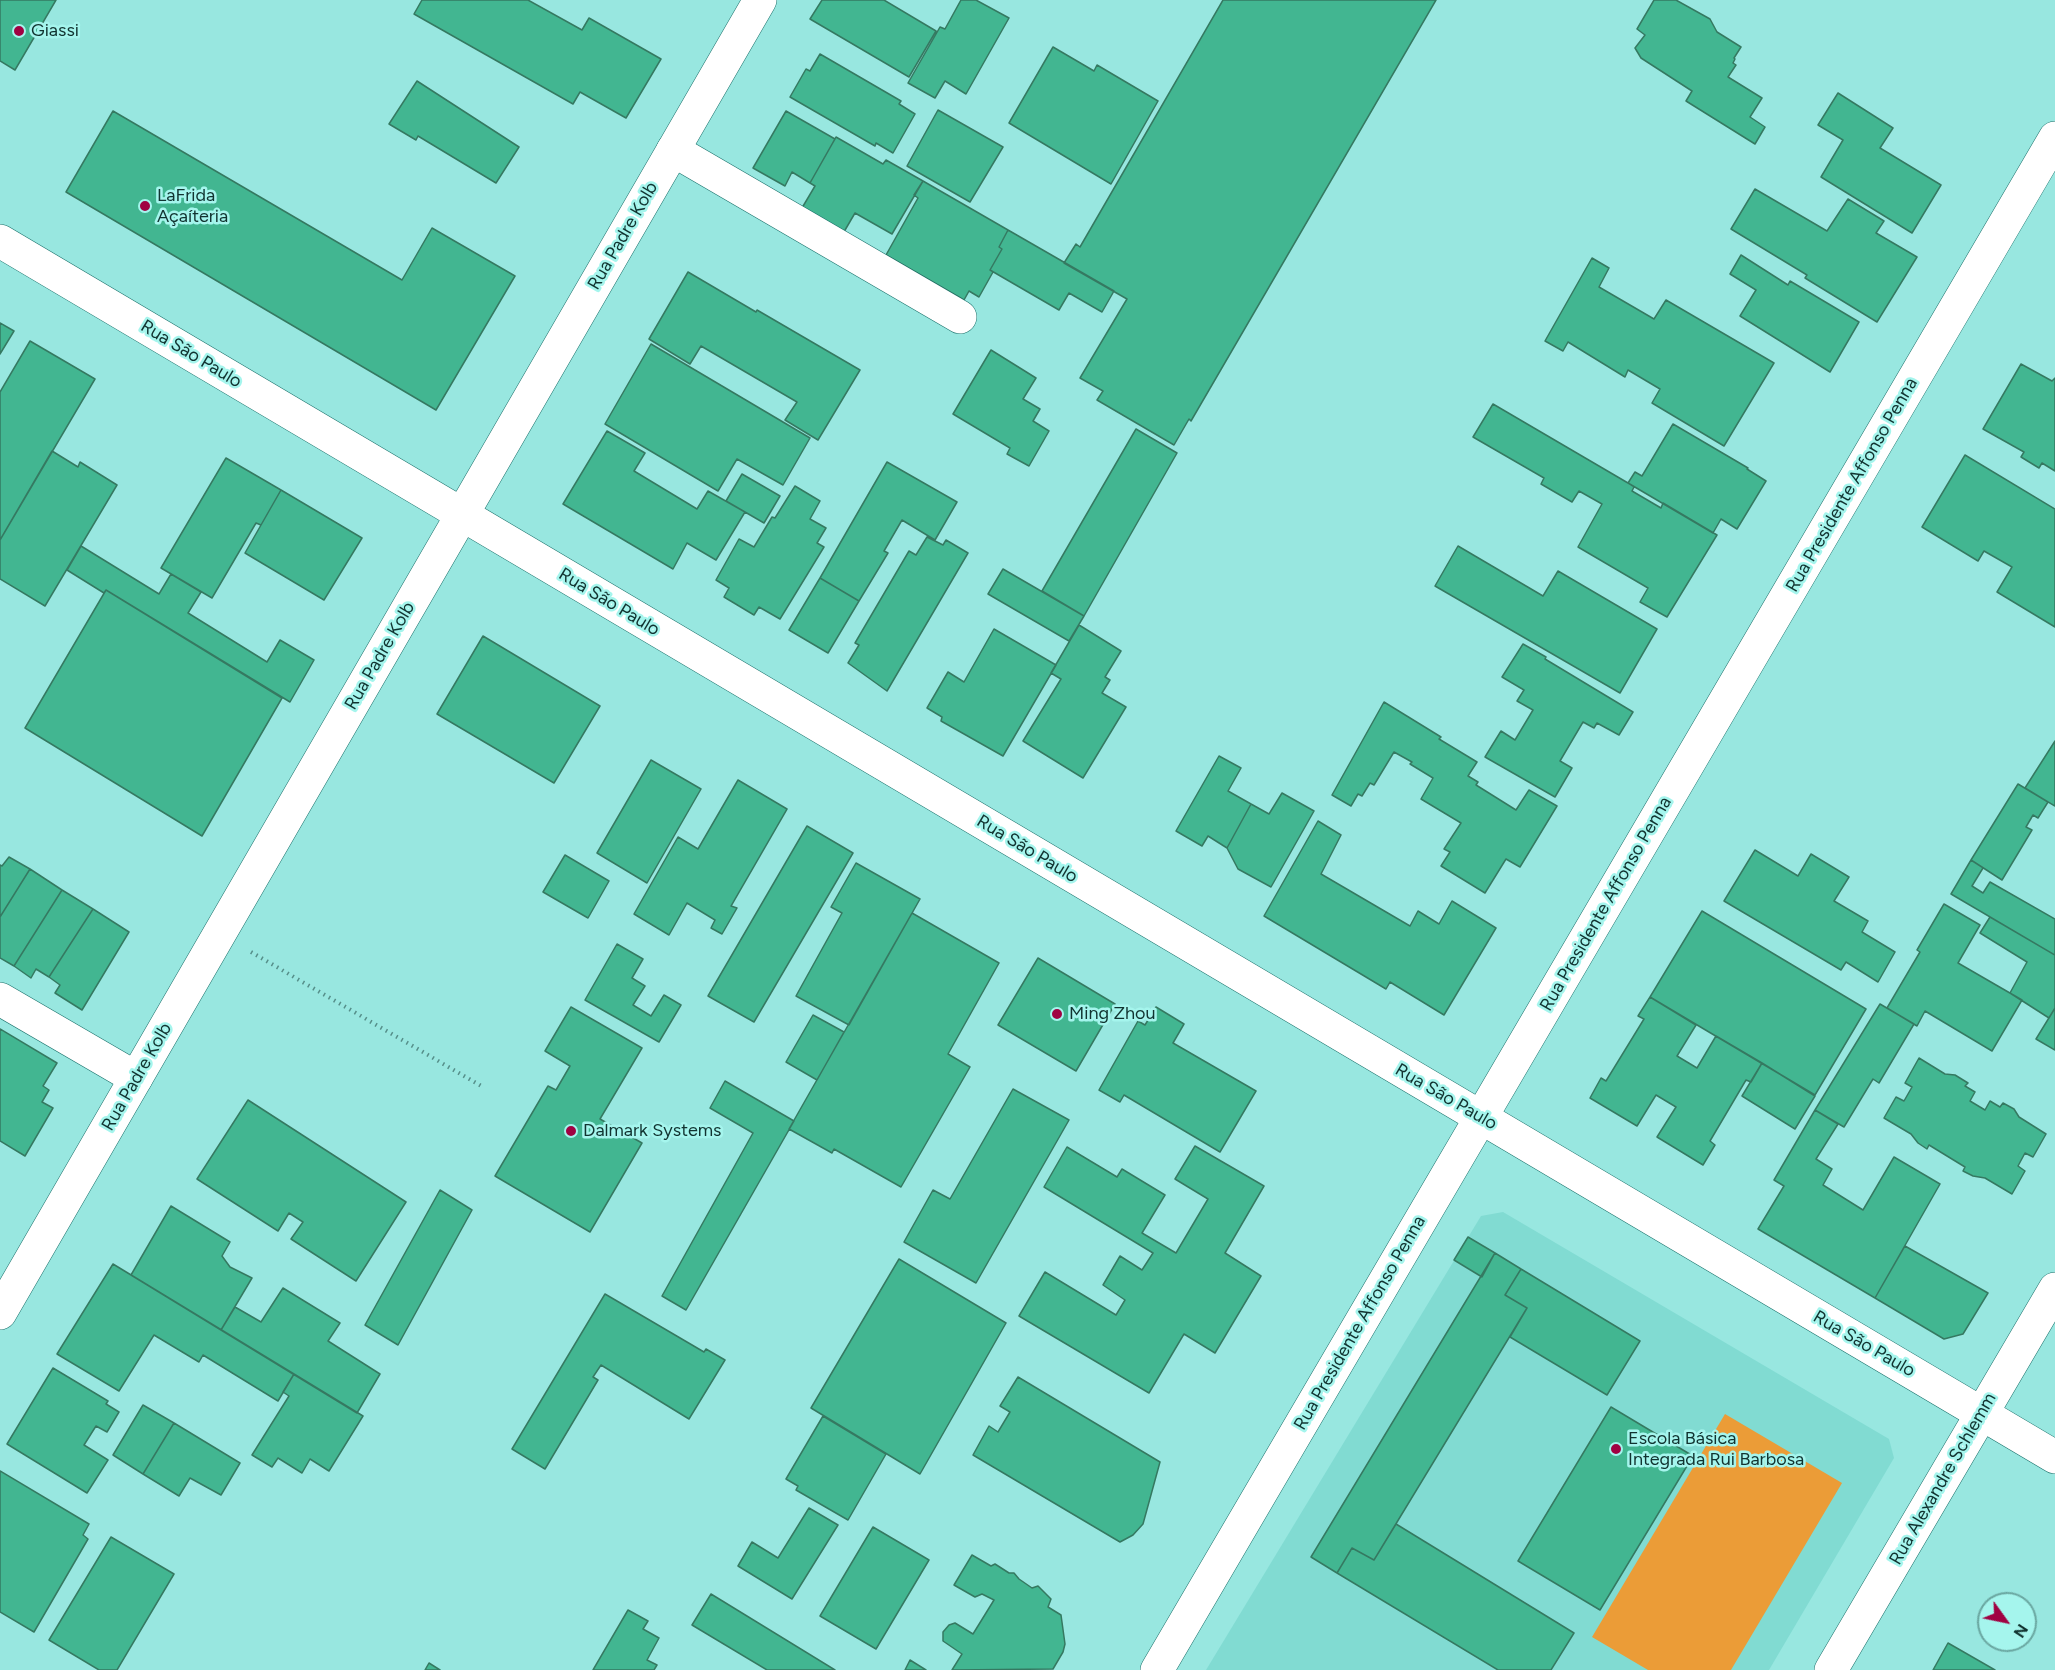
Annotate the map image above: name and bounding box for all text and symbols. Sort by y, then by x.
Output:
place label: Giassi [31,20,79,42]
marker: Giassi [12,24,26,38]
street label: Rua Padre Kolb [583,178,663,294]
place label: LaFrida Açaíteria [157,185,228,228]
marker: LaFrida Açaíteria [138,199,152,213]
street label: Rua São Paulo [137,315,245,393]
street label: Rua Presidente Affonso Penna [1782,374,1922,596]
street label: Rua São Paulo [555,563,663,641]
street label: Rua Padre Kolb [340,598,420,714]
street label: Rua Presidente Affonso Penna [1536,793,1676,1015]
street label: Rua São Paulo [973,810,1081,888]
place label: Ming Zhou [1069,1003,1156,1025]
marker: Ming Zhou [1050,1007,1064,1021]
street label: Rua Padre Kolb [97,1019,177,1135]
street label: Rua São Paulo [1391,1059,1501,1135]
place label: Dalmark Systems [583,1120,721,1142]
marker: Dalmark Systems [564,1124,578,1138]
street label: Rua Presidente Affonso Penna [1290,1212,1430,1434]
street label: Rua São Paulo [1809,1306,1919,1382]
street label: Rua Alexandre Schlemm [1885,1389,2001,1569]
place label: Escola Básica Integrada Rui Barbosa [1628,1428,1804,1470]
marker: Escola Básica Integrada Rui Barbosa [1609,1442,1623,1456]
north arrow [1977,1592,2037,1652]
text: N [2010,1621,2032,1641]

